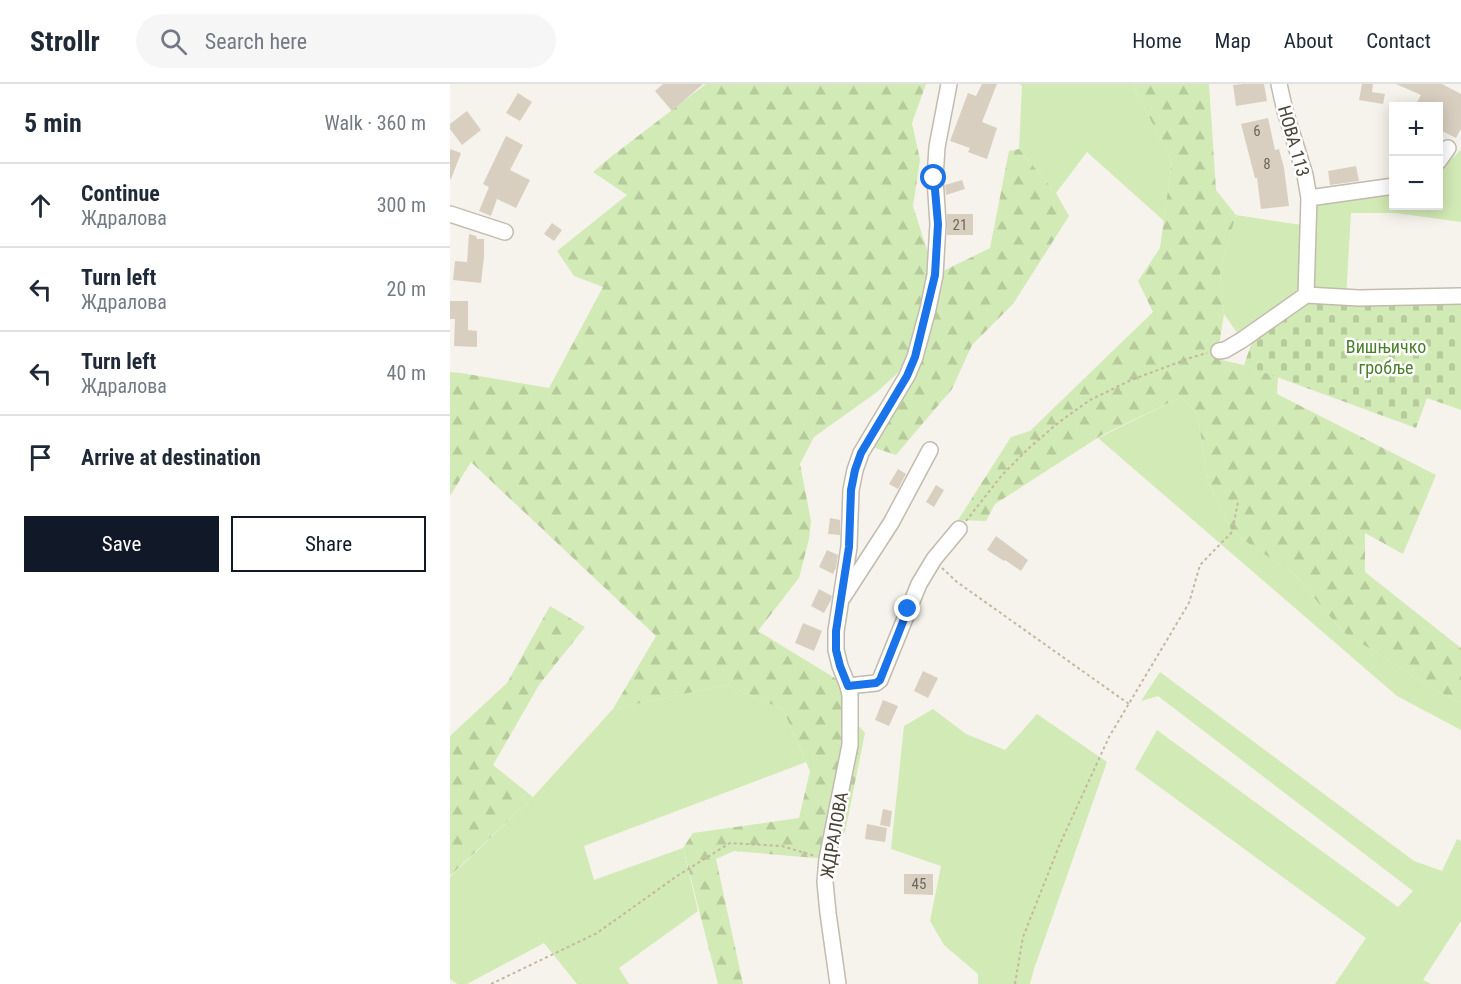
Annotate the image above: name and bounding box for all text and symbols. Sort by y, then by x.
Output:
search box [136,14,556,68]
text: Strollr [30,25,100,58]
icon: search [157,25,190,58]
text: Search here [205,29,307,54]
text: Home [1132,29,1182,53]
text: Map [1215,29,1251,53]
text: About [1284,29,1333,53]
text: Contact [1366,29,1431,53]
map controls [1389,102,1443,210]
button: + [1389,102,1443,156]
street label: НОВА 113 [1274,103,1314,179]
text: 5 min [24,108,82,138]
text: Walk · 360 m [325,111,426,135]
house number: 6 [1253,122,1261,140]
house number: 8 [1263,155,1271,173]
button: − [1389,156,1443,210]
route start [920,164,946,190]
text: Continue [81,181,160,206]
icon: ahead [24,189,57,222]
text: 300 m [377,193,426,217]
text: Ждралова [81,206,167,230]
house number: 21 [953,216,967,234]
text: Turn left [81,265,156,290]
icon: left [24,273,57,306]
text: 20 m [387,277,426,301]
text: Ждралова [81,290,167,314]
park label: Вишњичко гробље [1346,336,1426,378]
text: Turn left [81,349,156,374]
icon: left [24,357,57,390]
text: 40 m [387,361,426,385]
text: Ждралова [81,374,167,398]
icon: arrive [24,441,57,474]
text: Arrive at destination [81,445,261,470]
button: Save [24,516,219,572]
button: Share [231,516,426,572]
route end [894,595,920,621]
street label: ЖДРАЛОВА [816,789,852,880]
house number: 45 [912,875,926,893]

